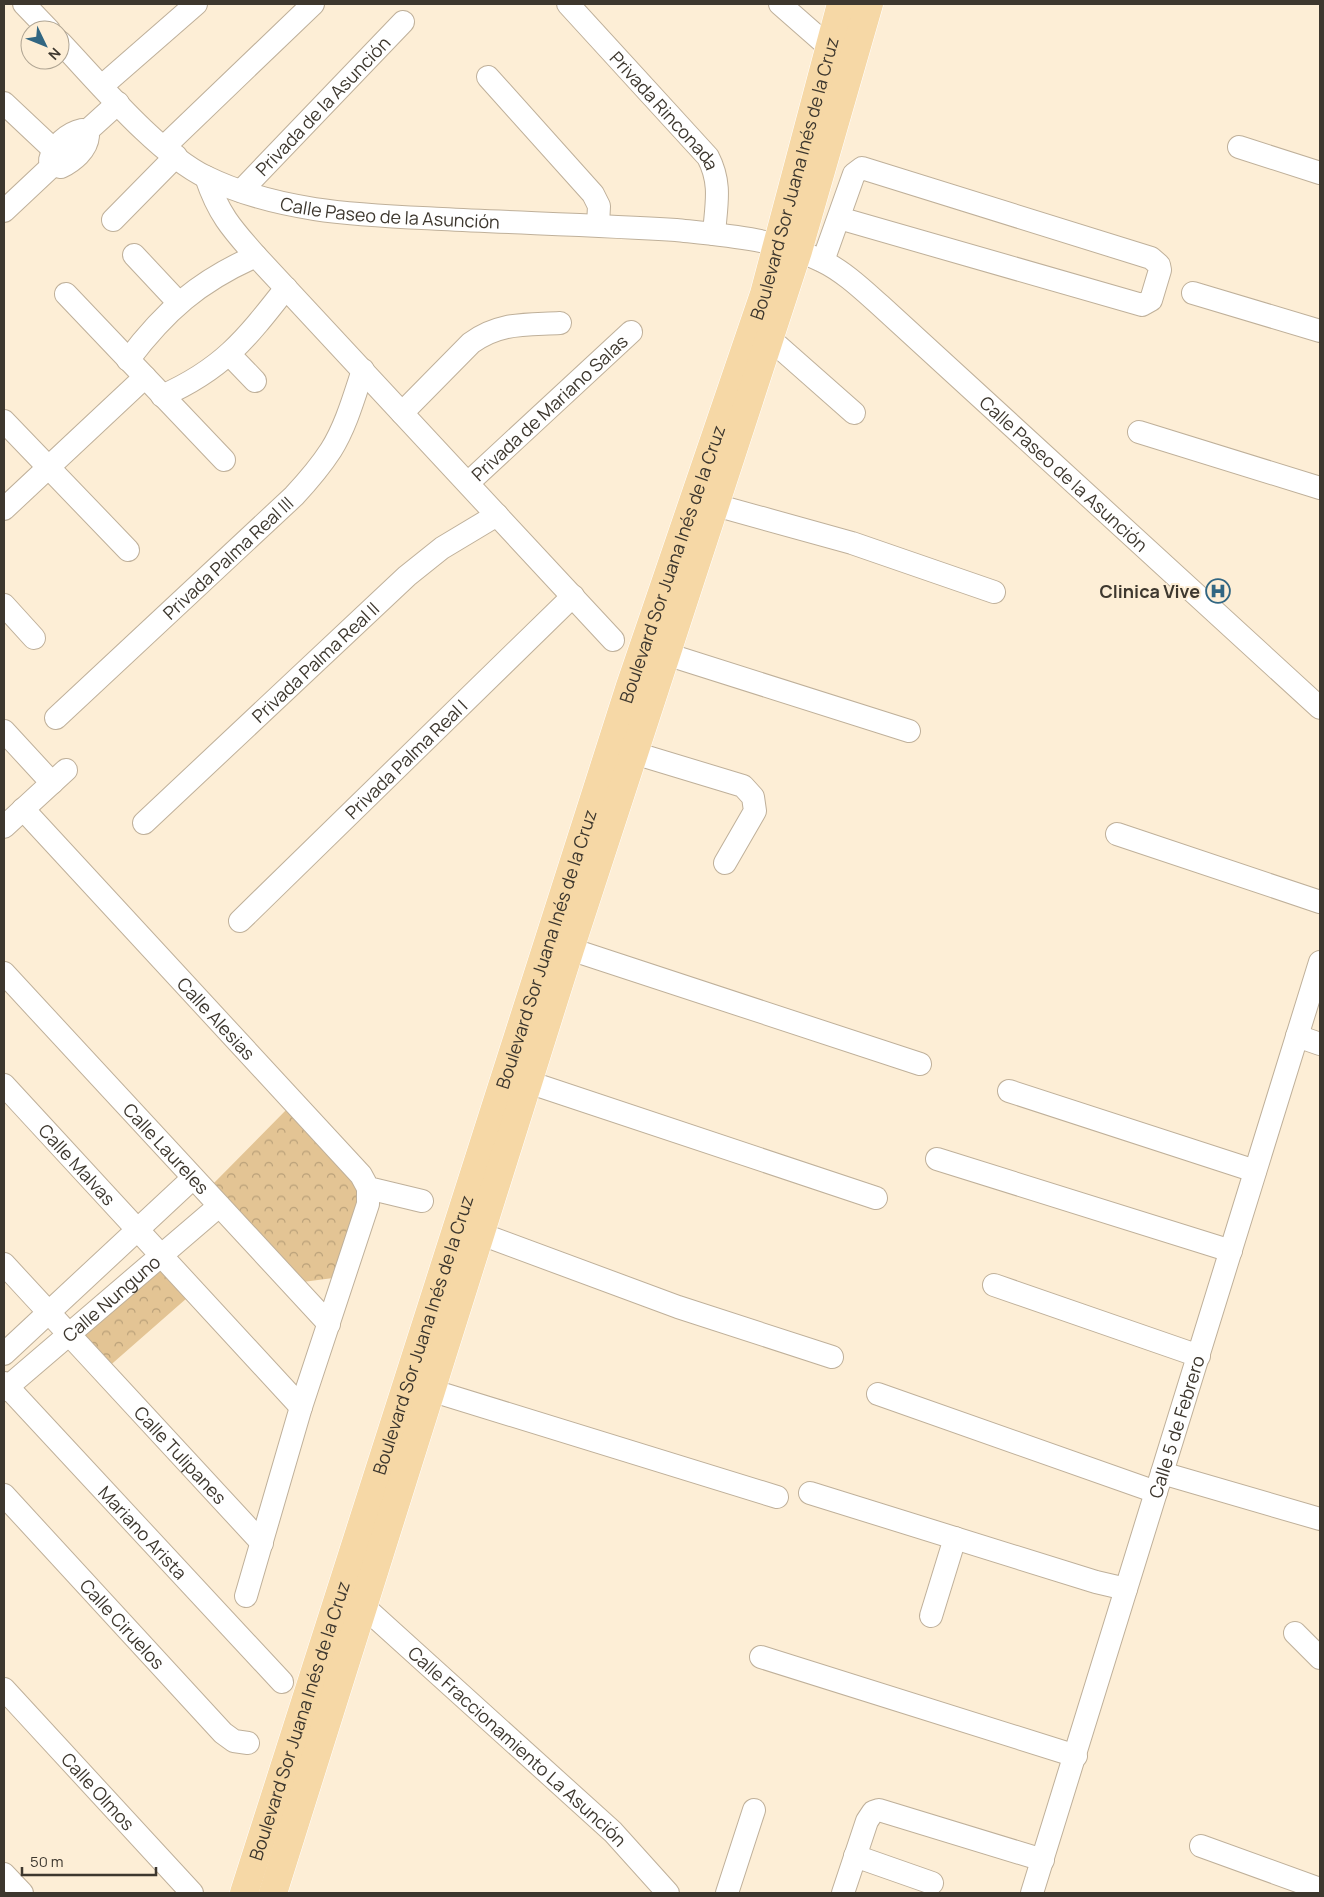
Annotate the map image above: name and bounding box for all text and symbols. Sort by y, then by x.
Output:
north arrow [20,20,70,70]
street label: Privada de la Asunción [250,31,395,181]
street label: Boulevard Sor Juana Inés de la Cruz [744,34,844,323]
text: N [44,44,65,64]
street label: Privada Rinconada [605,46,724,173]
street label: Calle Paseo de la Asunción [278,191,500,234]
street label: Privada de Mariano Salas [466,329,633,486]
street label: Calle Paseo de la Asunción [975,390,1153,557]
street label: Boulevard Sor Juana Inés de la Cruz [613,422,730,706]
street label: Privada Palma Real III [157,491,298,625]
hospital icon: Clinica Vive [1205,578,1231,604]
place label: Clinica Vive [1099,579,1200,603]
street label: Privada Palma Real II [247,597,384,728]
street label: Privada Palma Real I [340,694,472,824]
street label: Boulevard Sor Juana Inés de la Cruz [490,806,602,1092]
street label: Calle Alesias [172,972,261,1065]
street label: Calle Laureles [118,1098,215,1199]
street label: Calle Malvas [34,1118,121,1210]
street label: Boulevard Sor Juana Inés de la Cruz [367,1192,478,1478]
street label: Calle Nunguno [57,1250,165,1347]
street label: Calle 5 de Febrero [1143,1353,1210,1501]
street label: Calle Tulipanes [129,1401,232,1509]
street label: Mariano Arista [93,1480,192,1584]
street label: Calle Ciruelos [75,1574,170,1674]
street label: Boulevard Sor Juana Inés de la Cruz [243,1578,355,1863]
street label: Calle Fraccionamiento La Asunción [403,1641,632,1851]
street label: Calle Olmos [56,1747,140,1835]
scale bar [22,1844,156,1876]
text: 50 m [30,1851,64,1872]

